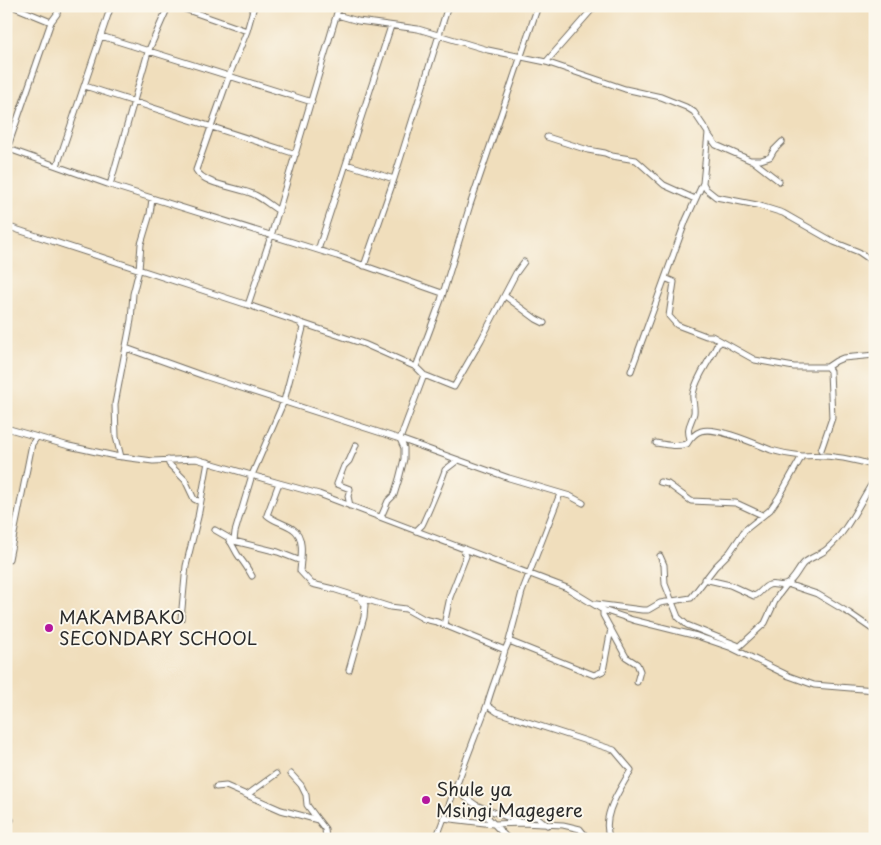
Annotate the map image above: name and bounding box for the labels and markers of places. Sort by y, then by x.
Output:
place label: MAKAMBAKO SECONDARY SCHOOL [59,603,257,651]
marker: MAKAMBAKO SECONDARY SCHOOL [43,622,55,634]
place label: Shule ya Msingi Magegere [436,775,583,823]
marker: Shule ya Msingi Magegere [420,794,432,806]

